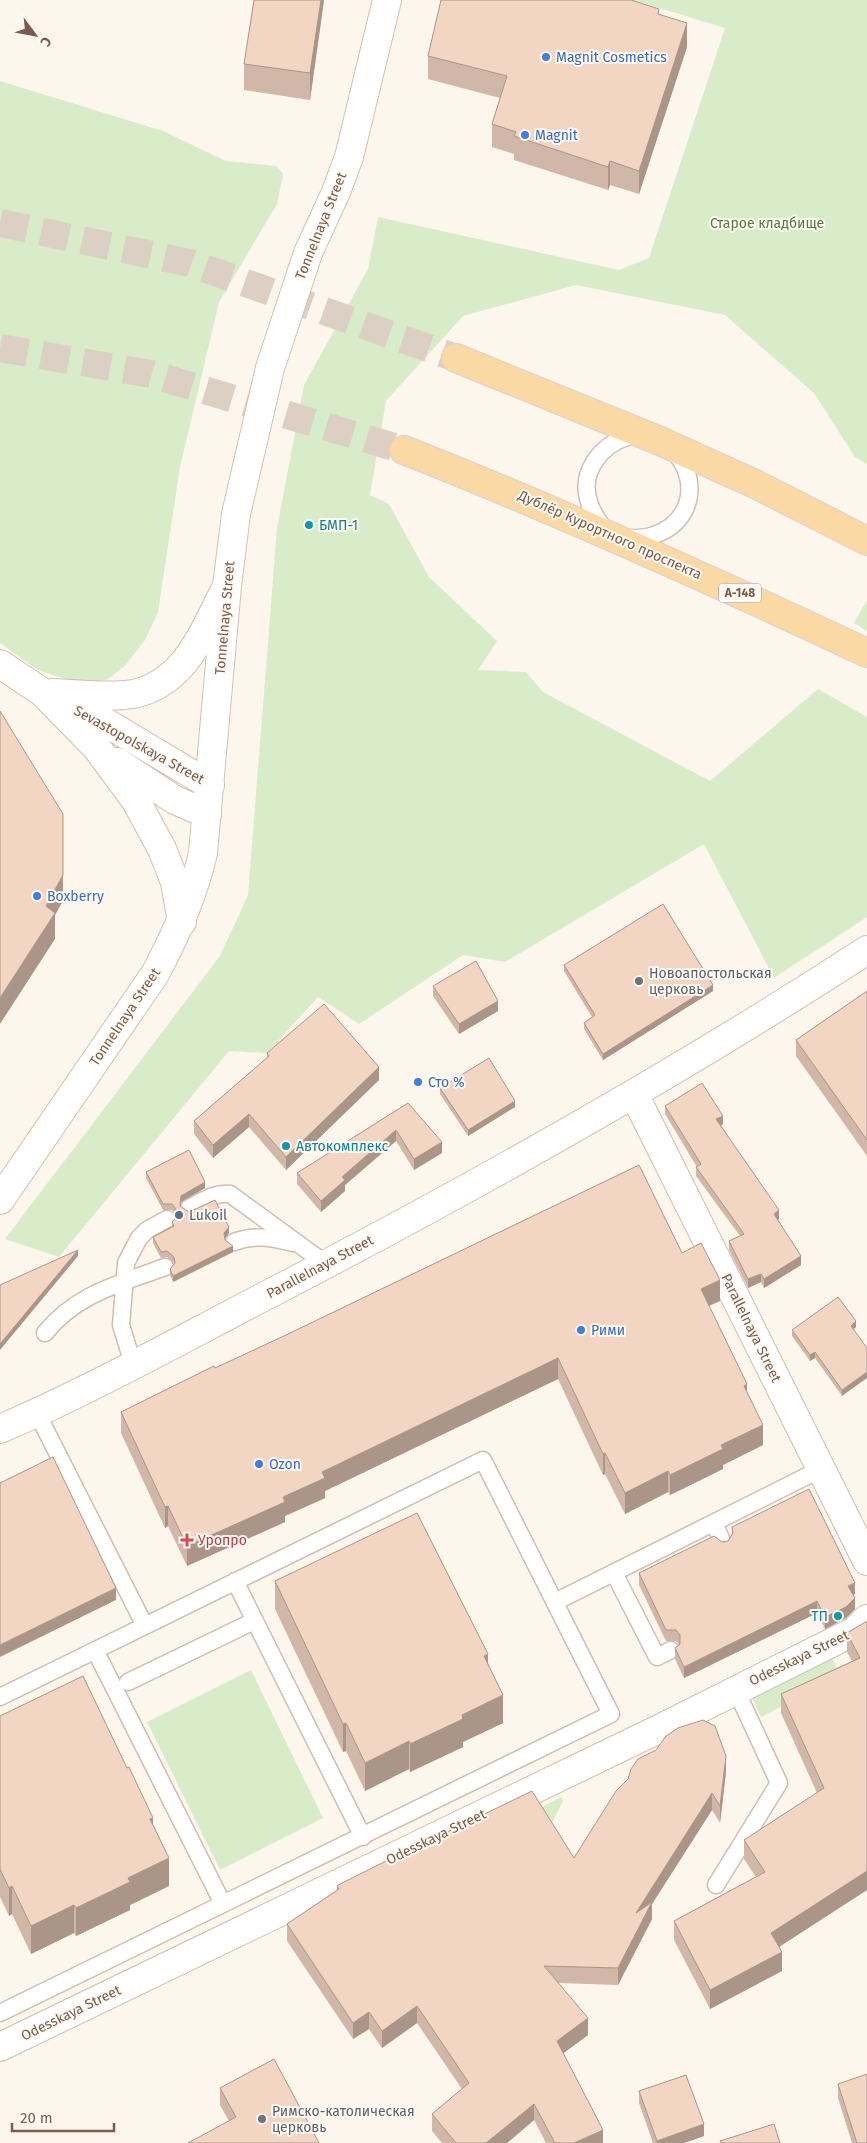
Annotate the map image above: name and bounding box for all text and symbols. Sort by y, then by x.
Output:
north arrow [10,10,60,60]
text: С [36,34,55,50]
place label: Magnit Cosmetics [556,49,667,66]
marker: Magnit Cosmetics [540,51,552,63]
place label: Magnit [535,127,579,144]
marker: Magnit [519,129,531,141]
street label: Tonnelnaya Street [292,169,351,282]
park label: Старое кладбище [710,215,824,232]
street label: Дублёр Курортного проспекта [515,486,704,583]
place label: БМП-1 [319,517,358,534]
marker: БМП-1 [303,519,315,531]
street label: Tonnelnaya Street [212,559,239,676]
road number: А-148 [719,584,761,602]
street label: Sevastopolskaya Street [71,702,208,788]
place label: Boxberry [47,888,104,905]
marker: Boxberry [31,890,43,902]
street label: Tonnelnaya Street [86,964,165,1069]
place label: Новоапостольская церковь [649,965,772,998]
marker: Новоапостольская церковь [633,975,645,987]
place label: Сто % [428,1074,465,1091]
marker: Сто % [412,1076,424,1088]
place label: Автокомплекс [296,1138,389,1155]
marker: Автокомплекс [280,1140,292,1152]
place label: Lukoil [189,1207,227,1224]
marker: Lukoil [173,1209,185,1221]
street label: Parallelnaya Street [264,1231,377,1302]
street label: Parallelnaya Street [717,1271,785,1386]
place label: Рими [591,1322,625,1339]
marker: Рими [575,1324,587,1336]
place label: Ozon [269,1456,301,1473]
marker: Ozon [253,1458,265,1470]
place label: Уропро [198,1532,247,1549]
marker: Уропро [180,1533,194,1547]
place label: ТП [811,1608,828,1625]
marker: ТП [832,1610,844,1622]
street label: Odesskaya Street [746,1626,853,1690]
street label: Odesskaya Street [383,1805,490,1869]
street label: Odesskaya Street [18,1981,125,2045]
scale bar [12,2100,115,2132]
place label: Римско-католическая церковь [272,2103,415,2136]
text: 20 m [20,2109,53,2127]
marker: Римско-католическая церковь [256,2113,268,2125]

